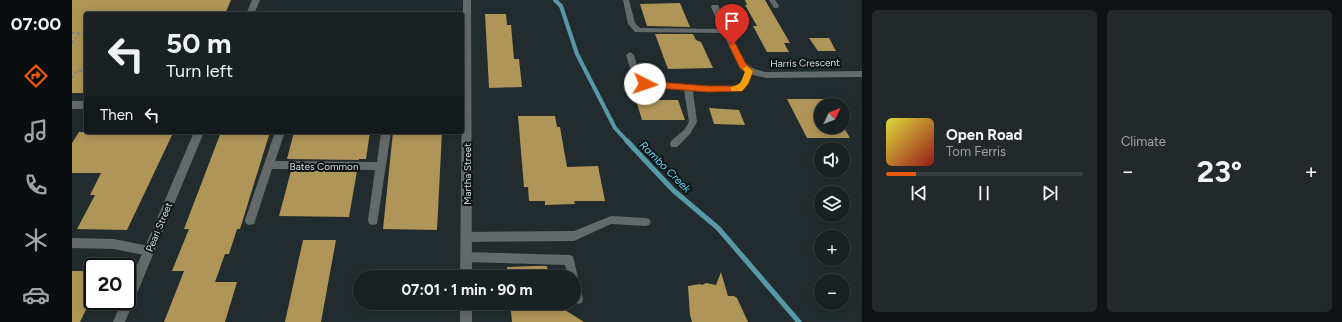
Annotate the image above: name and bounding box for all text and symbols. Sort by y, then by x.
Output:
pin [715,4,749,45]
icon: arrive [721,10,743,32]
text: 07:00 [11,13,61,35]
text: 50 m [166,26,232,60]
icon: left [100,28,152,80]
street label: Harris Crescent [770,56,840,70]
text: Turn left [166,60,233,82]
icon: directions [22,62,50,90]
position arrow [624,63,666,105]
north arrow [814,98,850,134]
map controls [814,98,850,310]
icon: left [141,104,163,126]
text: Then [100,106,133,124]
icon: music [22,117,50,145]
text: Open Road [946,126,1023,144]
text: Climate [1121,134,1166,149]
water label: Rambo Creek [637,139,694,196]
button: sound [814,142,850,178]
street label: Martha Street [461,143,474,205]
text: Tom Ferris [946,144,1006,159]
text: 23° [1197,153,1242,190]
text: − [1121,158,1135,185]
text: + [1304,158,1318,185]
street label: Bates Common [290,160,359,173]
icon: phone [22,171,50,199]
icon: previous [908,182,930,204]
icon: pause [973,182,995,204]
icon: next [1039,182,1061,204]
button: layers [814,186,850,222]
street label: Pearl Street [143,200,175,254]
icon: climate [22,226,50,254]
button: + [814,230,850,266]
speed limit sign: 20 [84,258,136,310]
button: − [814,274,850,310]
icon: car [22,281,50,309]
text: 07:01 · 1 min · 90 m [401,281,533,299]

